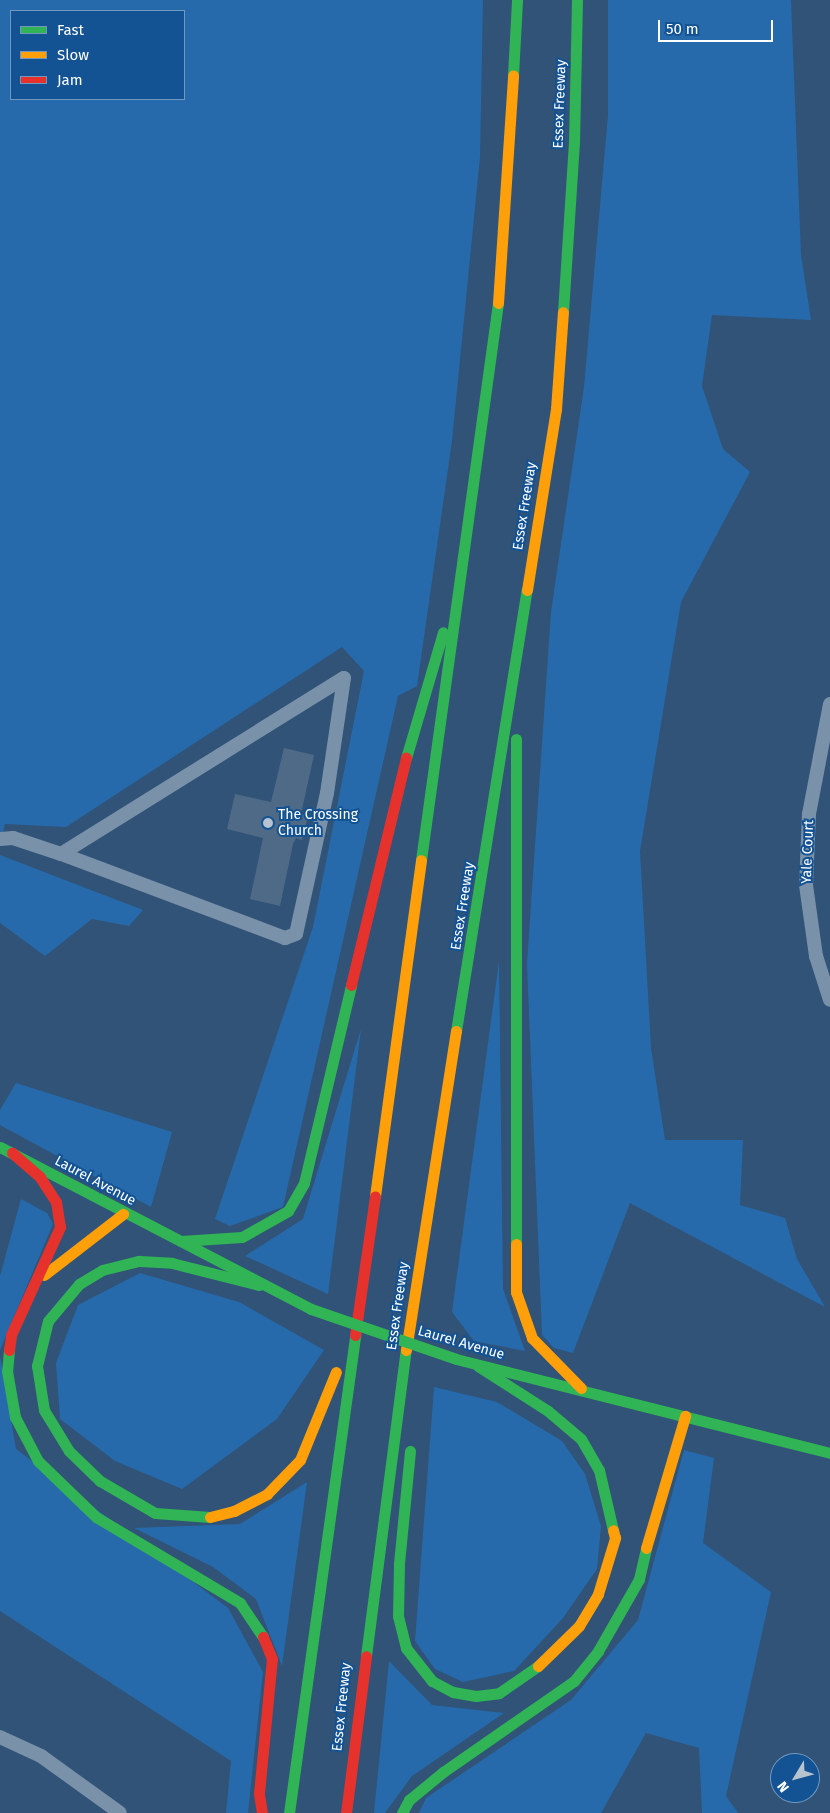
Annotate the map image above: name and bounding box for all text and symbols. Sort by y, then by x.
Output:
legend [10,10,185,100]
scale bar [660,10,775,42]
text: 50 m [666,20,699,38]
text: Fast [57,21,84,39]
text: Slow [57,46,89,64]
street label: Essex Freeway [550,59,570,149]
text: Jam [57,71,83,89]
street label: Essex Freeway [510,461,540,551]
place label: The Crossing Church [278,807,358,840]
marker: The Crossing Church [262,817,274,829]
street label: Yale Court [798,820,818,884]
street label: Essex Freeway [448,861,478,951]
street label: Laurel Avenue [52,1153,138,1209]
street label: Essex Freeway [383,1261,413,1351]
street label: Laurel Avenue [416,1323,506,1363]
street label: Essex Freeway [329,1662,355,1752]
north arrow [770,1753,820,1803]
text: N [774,1778,793,1796]

